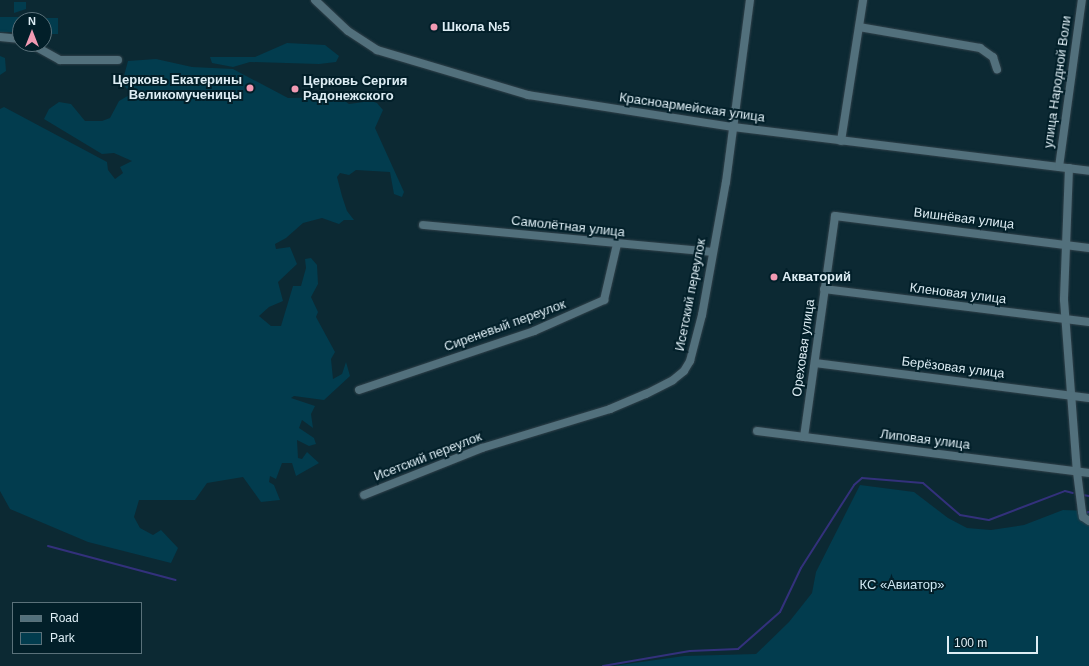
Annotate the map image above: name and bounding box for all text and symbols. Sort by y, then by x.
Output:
north arrow [12,12,52,52]
text: N [28,15,36,27]
street label: улица Народной Воли [1041,15,1075,149]
place label: Школа №5 [442,19,510,35]
marker: Школа №5 [429,22,439,32]
place label: Церковь Екатерины Великомученицы [112,73,242,104]
place label: Церковь Сергия Радонежского [303,74,407,105]
marker: Церковь Екатерины Великомученицы [245,83,255,93]
marker: Церковь Сергия Радонежского [290,84,300,94]
street label: Красноармейская улица [618,90,766,126]
street label: Вишнёвая улица [913,205,1015,233]
street label: Самолётная улица [510,213,626,241]
street label: Исетский переулок [672,237,710,353]
place label: Акваторий [782,269,851,285]
marker: Акваторий [769,272,779,282]
street label: Кленовая улица [909,280,1007,308]
street label: Сиреневый переулок [442,297,568,355]
street label: Ореховая улица [789,298,819,398]
street label: Берёзовая улица [901,354,1005,382]
street label: Липовая улица [879,427,971,453]
street label: Исетский переулок [372,429,484,485]
park label: КС «Авиатор» [860,577,944,593]
legend [12,602,142,654]
text: Road [50,611,79,625]
scale bar [949,628,1040,654]
text: Park [50,631,75,645]
text: 100 m [954,636,987,650]

